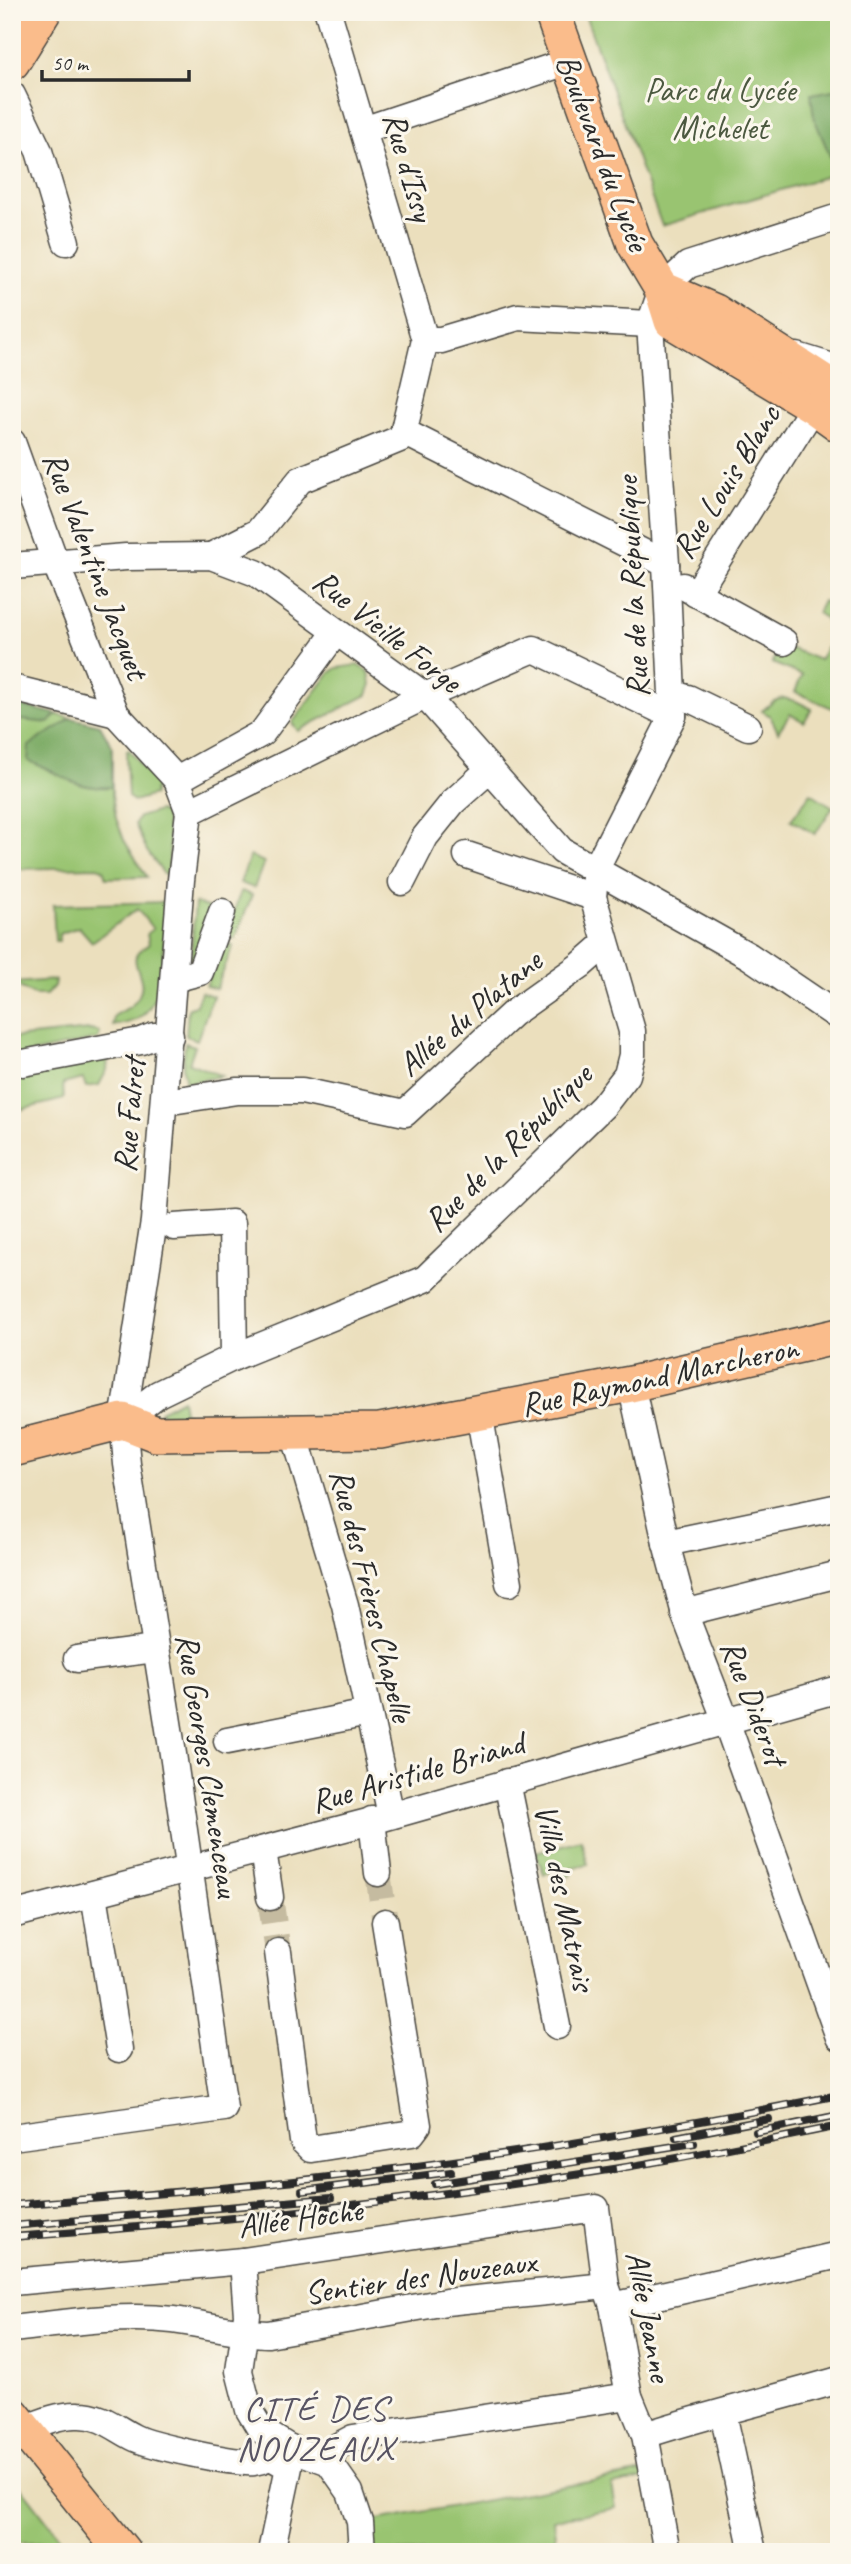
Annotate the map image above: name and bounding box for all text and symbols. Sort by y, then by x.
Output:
scale bar [42,38,189,82]
street label: Boulevard du Lycée [546,48,661,259]
text: 50 m [52,50,90,76]
park label: Parc du Lycée Michelet [645,69,798,149]
street label: Rue d'Issy [374,107,445,228]
street label: Rue Louis Blanc [662,395,791,566]
street label: Rue Valentine Jacquet [33,446,160,688]
street label: Rue de la République [605,473,659,699]
street label: Rue Vieille Forge [305,560,472,703]
street label: Allée du Platane [389,939,552,1085]
street label: Rue Falret [103,1052,155,1174]
street label: Rue de la République [415,1053,603,1241]
street label: Rue Raymond Marcheron [517,1326,804,1426]
street label: Rue des Frères Chapelle [320,1465,424,1728]
street label: Rue Georges Clemenceau [166,1631,250,1902]
street label: Rue Diderot [711,1634,799,1775]
street label: Rue Aristide Briand [306,1720,533,1822]
street label: Villa des Matrais [525,1800,606,1997]
street label: Allée Hoche [235,2188,367,2247]
street label: Sentier des Nouzeaux [302,2240,541,2314]
street label: Allée Jeanne [616,2247,683,2387]
district label: CITÉ DES NOUZEAUX [237,2386,399,2471]

